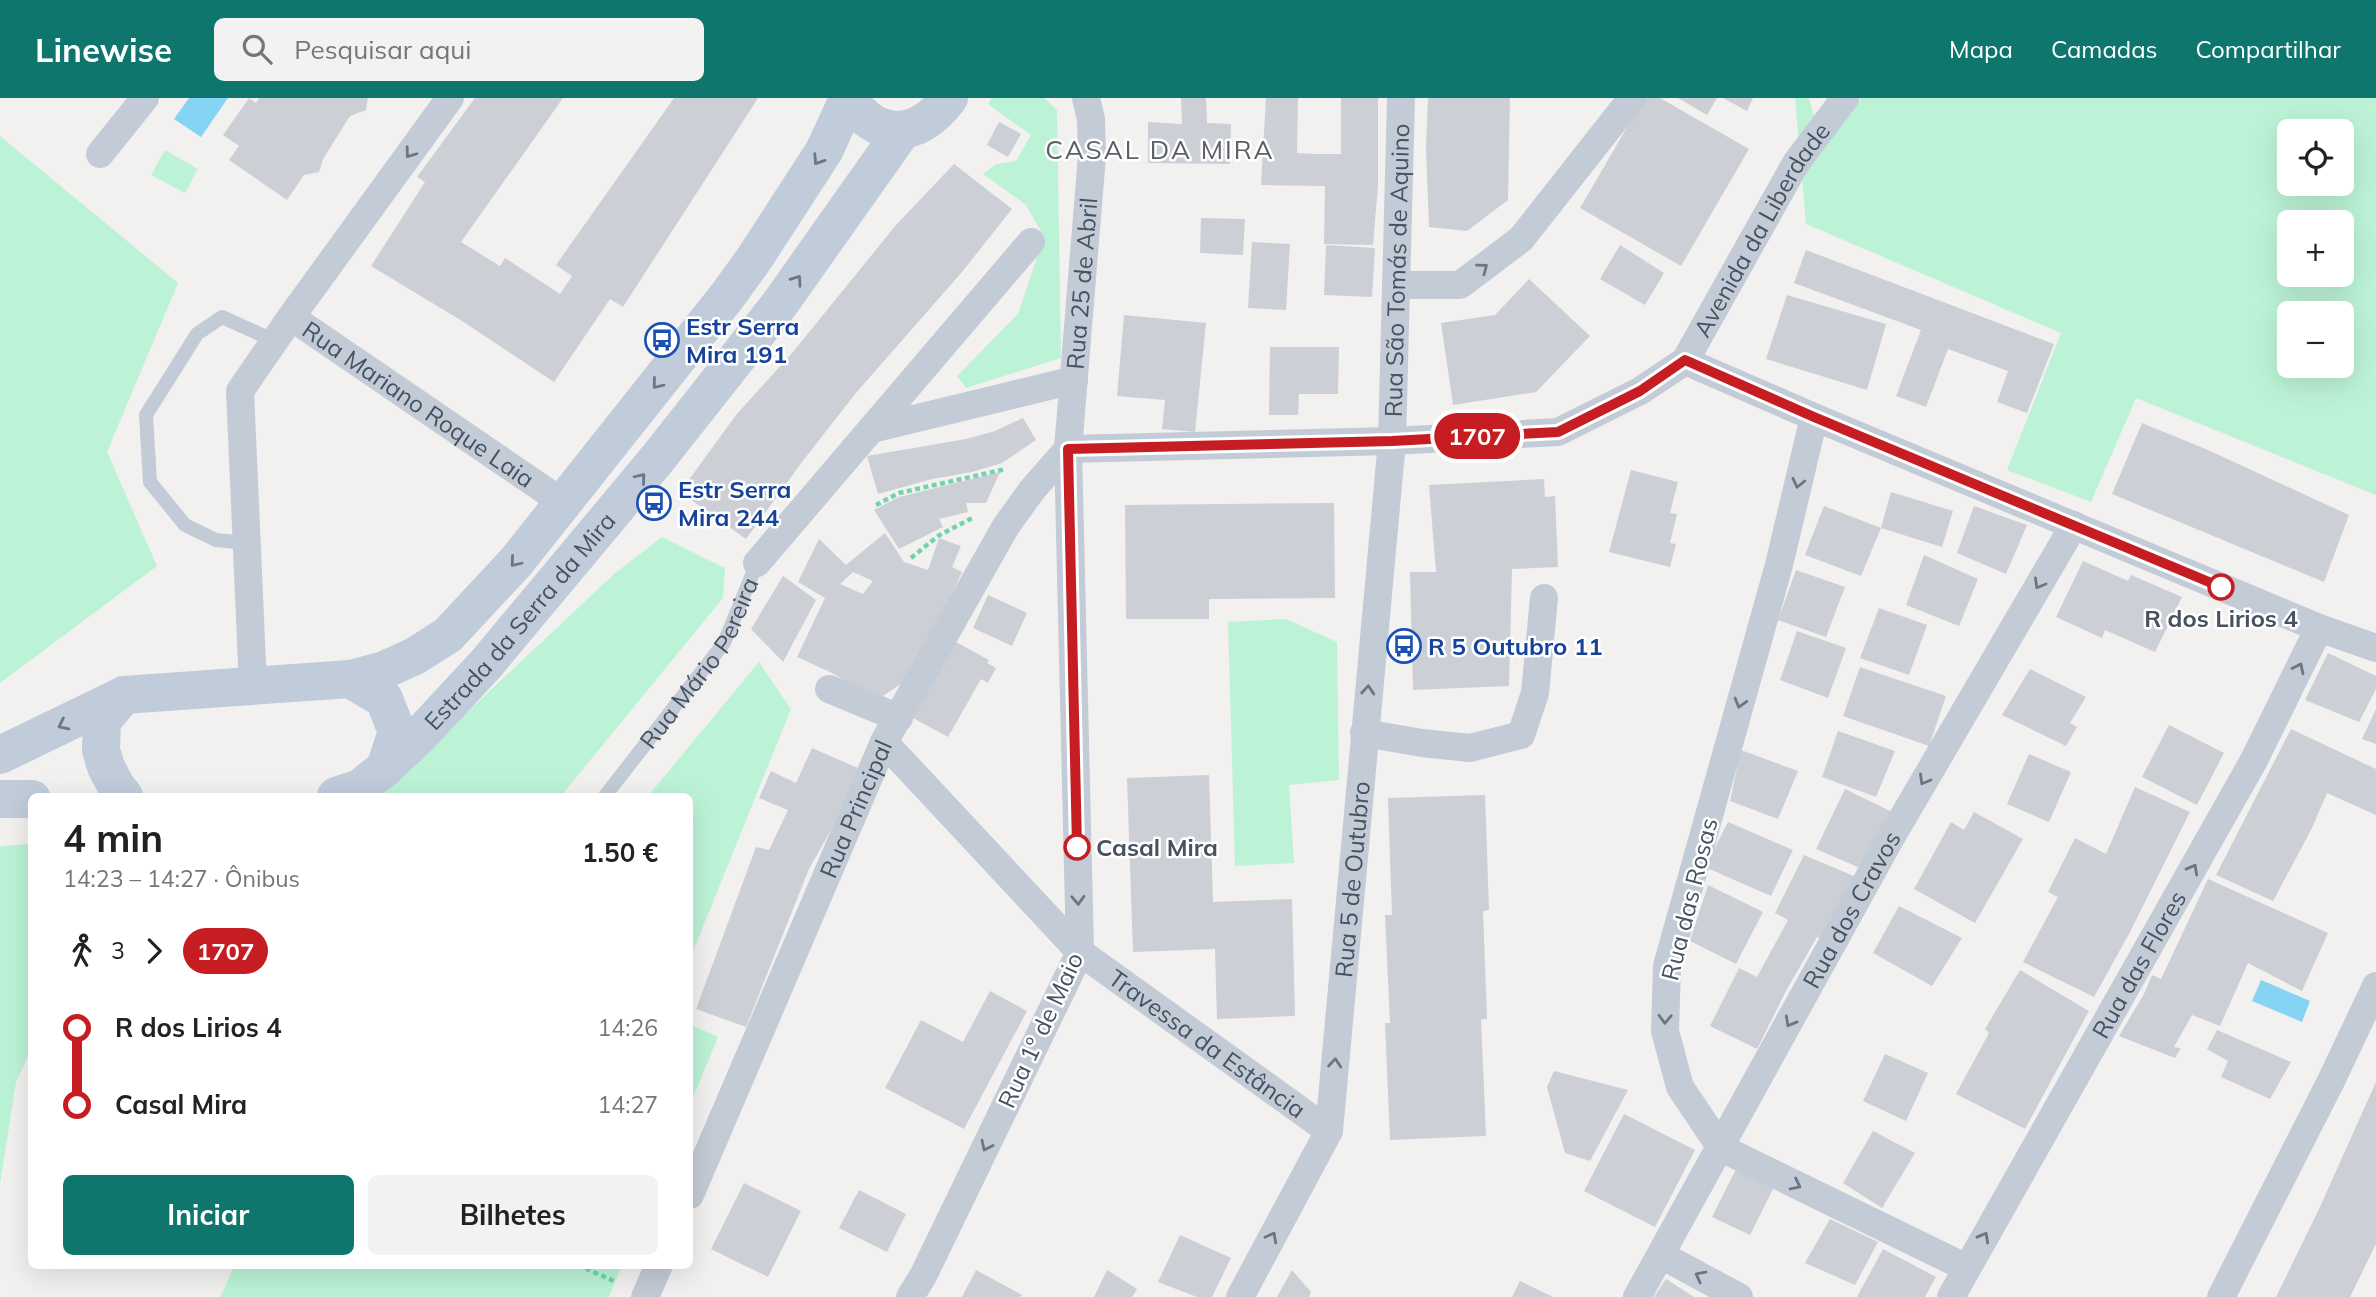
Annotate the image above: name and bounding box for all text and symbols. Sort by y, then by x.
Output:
search box [214,18,704,81]
text: Linewise [35,29,172,70]
icon: search [238,30,276,68]
text: Pesquisar aqui [294,33,471,66]
text: Mapa [1949,34,2013,64]
text: Camadas [2051,34,2158,64]
text: Compartilhar [2196,34,2341,64]
street label: Avenida da Liberdade [1687,117,1836,342]
map controls [2277,119,2354,378]
button: locate [2277,119,2354,196]
street label: Rua São Tomás de Aquino [1378,123,1415,417]
district label: CASAL DA MIRA [1045,133,1275,166]
one-way arrow [406,145,418,158]
one-way arrow [813,152,826,165]
street label: Rua 25 de Abril [1060,196,1104,370]
button: + [2277,210,2354,287]
one-way arrow [1475,263,1488,276]
one-way arrow [789,275,801,288]
button: − [2277,301,2354,378]
place label: Estr Serra Mira 191 [686,311,799,369]
street label: Rua Mariano Roque Laia [297,314,540,494]
bus stop icon: Estr Serra Mira 191 [643,321,681,359]
one-way arrow [652,377,665,389]
line badge: 1707 [1428,413,1526,459]
text: 1707 [1448,421,1506,451]
one-way arrow [633,473,645,486]
place label: Estr Serra Mira 244 [678,474,791,532]
one-way arrow [1792,477,1806,489]
bus stop icon: Estr Serra Mira 244 [635,484,673,522]
street label: Estrada da Serra da Mira [418,506,622,736]
one-way arrow [511,554,523,567]
street label: Rua Mário Pereira [633,573,764,754]
marker: R dos Lirios 4 [2208,574,2234,600]
one-way arrow [2035,576,2048,589]
place label: R dos Lirios 4 [2144,603,2298,633]
bus stop icon: R 5 Outubro 11 [1385,627,1423,665]
place label: R 5 Outubro 11 [1428,631,1603,661]
one-way arrow [2291,663,2305,675]
one-way arrow [1360,684,1375,695]
one-way arrow [1734,697,1749,709]
one-way arrow [58,716,70,730]
street label: Rua Principal [813,735,898,882]
one-way arrow [1919,773,1932,786]
street label: Rua 5 de Outubro [1328,780,1376,979]
text: 4 min [63,814,163,862]
street label: Rua das Rosas [1654,815,1724,983]
street label: Rua dos Cravos [1796,825,1907,993]
place label: Casal Mira [1096,832,1218,862]
marker: Casal Mira [1064,834,1090,860]
text: 1.50 € [582,836,658,869]
one-way arrow [2185,863,2198,876]
text: 14:23 – 14:27 · Ônibus [63,864,300,893]
street label: Rua das Flores [2085,885,2192,1043]
one-way arrow [1071,894,1086,905]
icon: walk [63,932,101,970]
icon: forward [135,932,173,970]
text: 3 [111,936,125,965]
text: 1707 [197,936,254,966]
street label: Rua 1º de Maio [991,947,1089,1113]
street label: Travessa da Estância [1103,963,1312,1124]
text: R dos Lirios 4 [115,1011,282,1044]
text: 14:26 [598,1013,658,1042]
one-way arrow [1658,1013,1673,1024]
one-way arrow [1784,1014,1798,1027]
one-way arrow [1327,1057,1342,1068]
text: Casal Mira [115,1088,247,1121]
text: 14:27 [598,1090,658,1119]
one-way arrow [980,1139,994,1151]
button: Iniciar [63,1175,354,1255]
button: Bilhetes [368,1175,658,1255]
one-way arrow [1789,1176,1801,1190]
one-way arrow [1264,1232,1277,1244]
one-way arrow [1976,1232,1989,1245]
one-way arrow [1694,1271,1707,1284]

